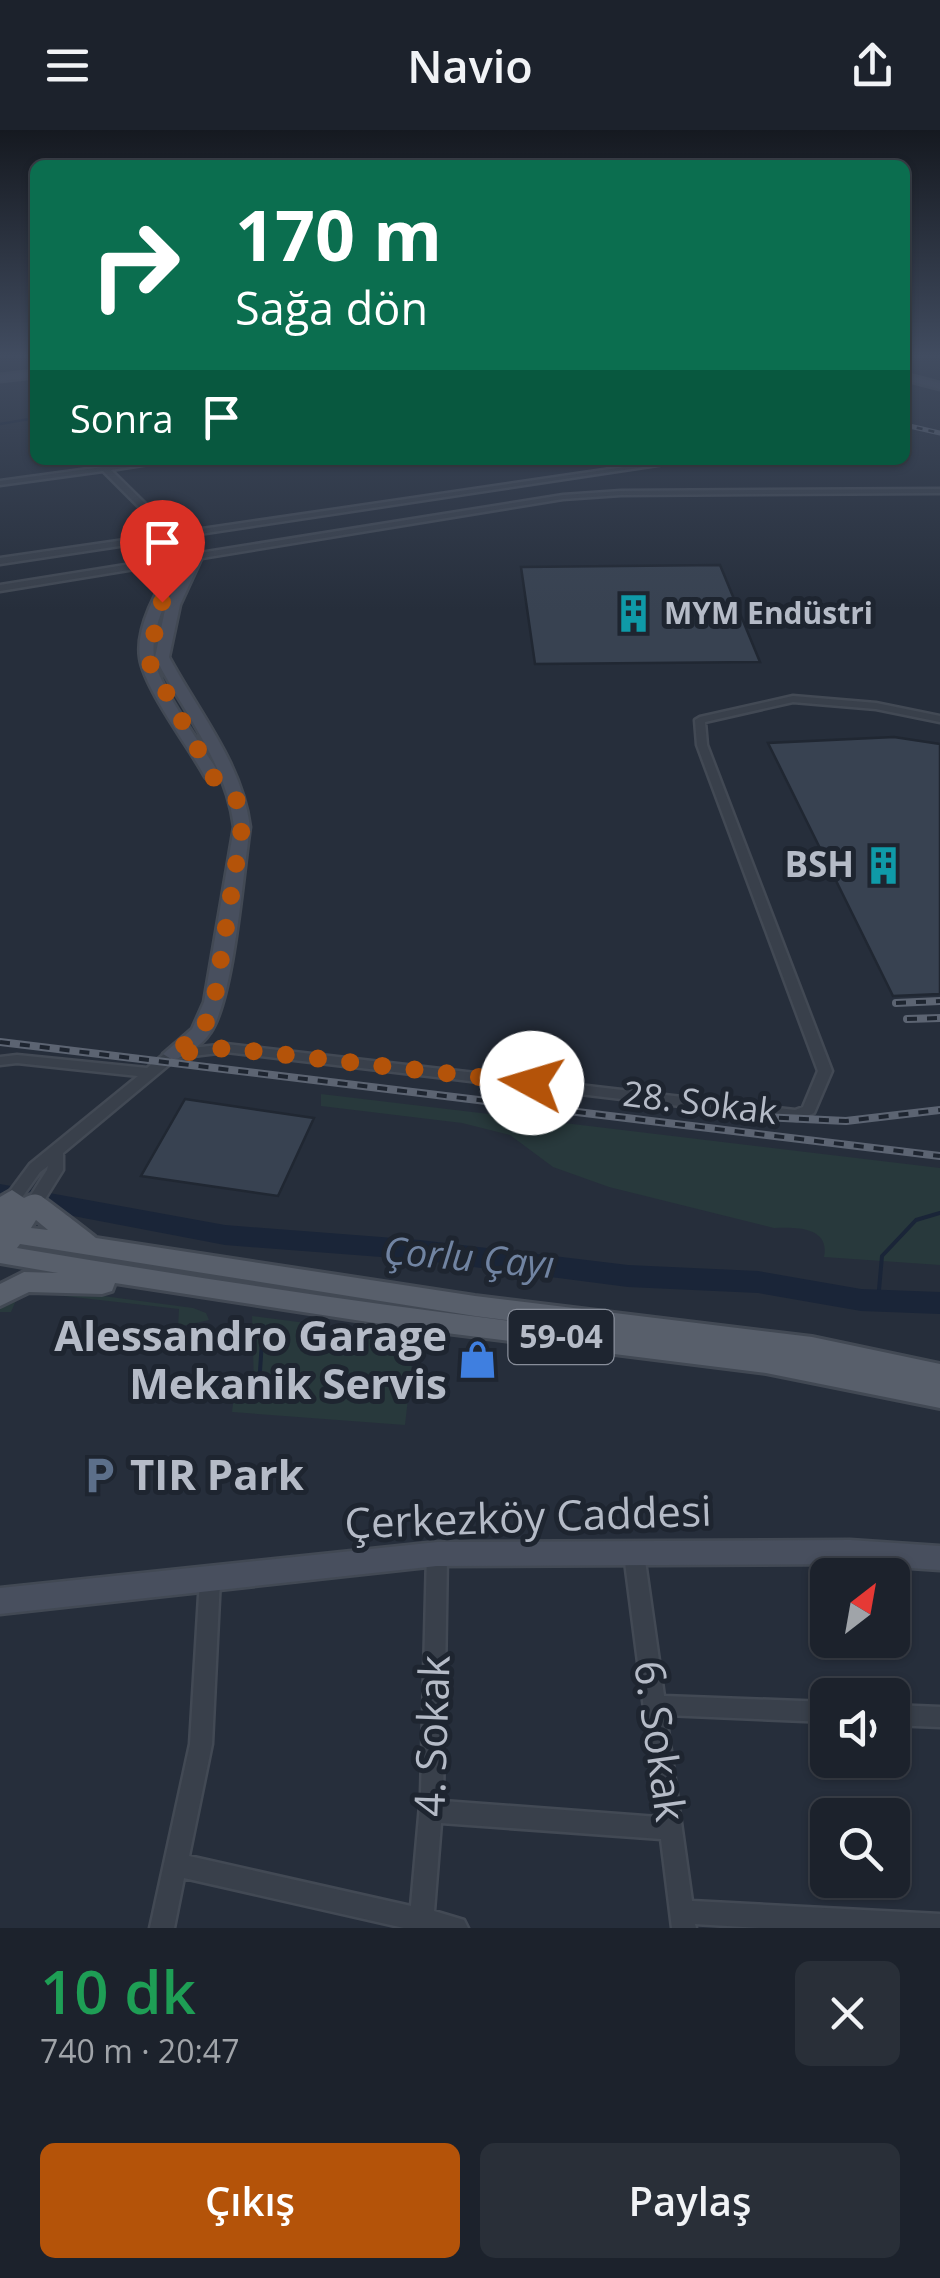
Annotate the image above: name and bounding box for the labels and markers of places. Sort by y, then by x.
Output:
pin [120,500,205,603]
place label: MYM Endüstri [664,592,873,633]
building icon: MYM Endüstri [613,593,655,635]
place label: BSH [784,840,854,887]
building icon: BSH [863,844,905,886]
place label: Alessandro Garage Mekanik Servis [54,1306,447,1411]
shop icon: Alessandro Garage Mekanik Servis [456,1339,498,1381]
place label: TIR Park [130,1445,305,1502]
parking icon: TIR Park [79,1454,121,1496]

